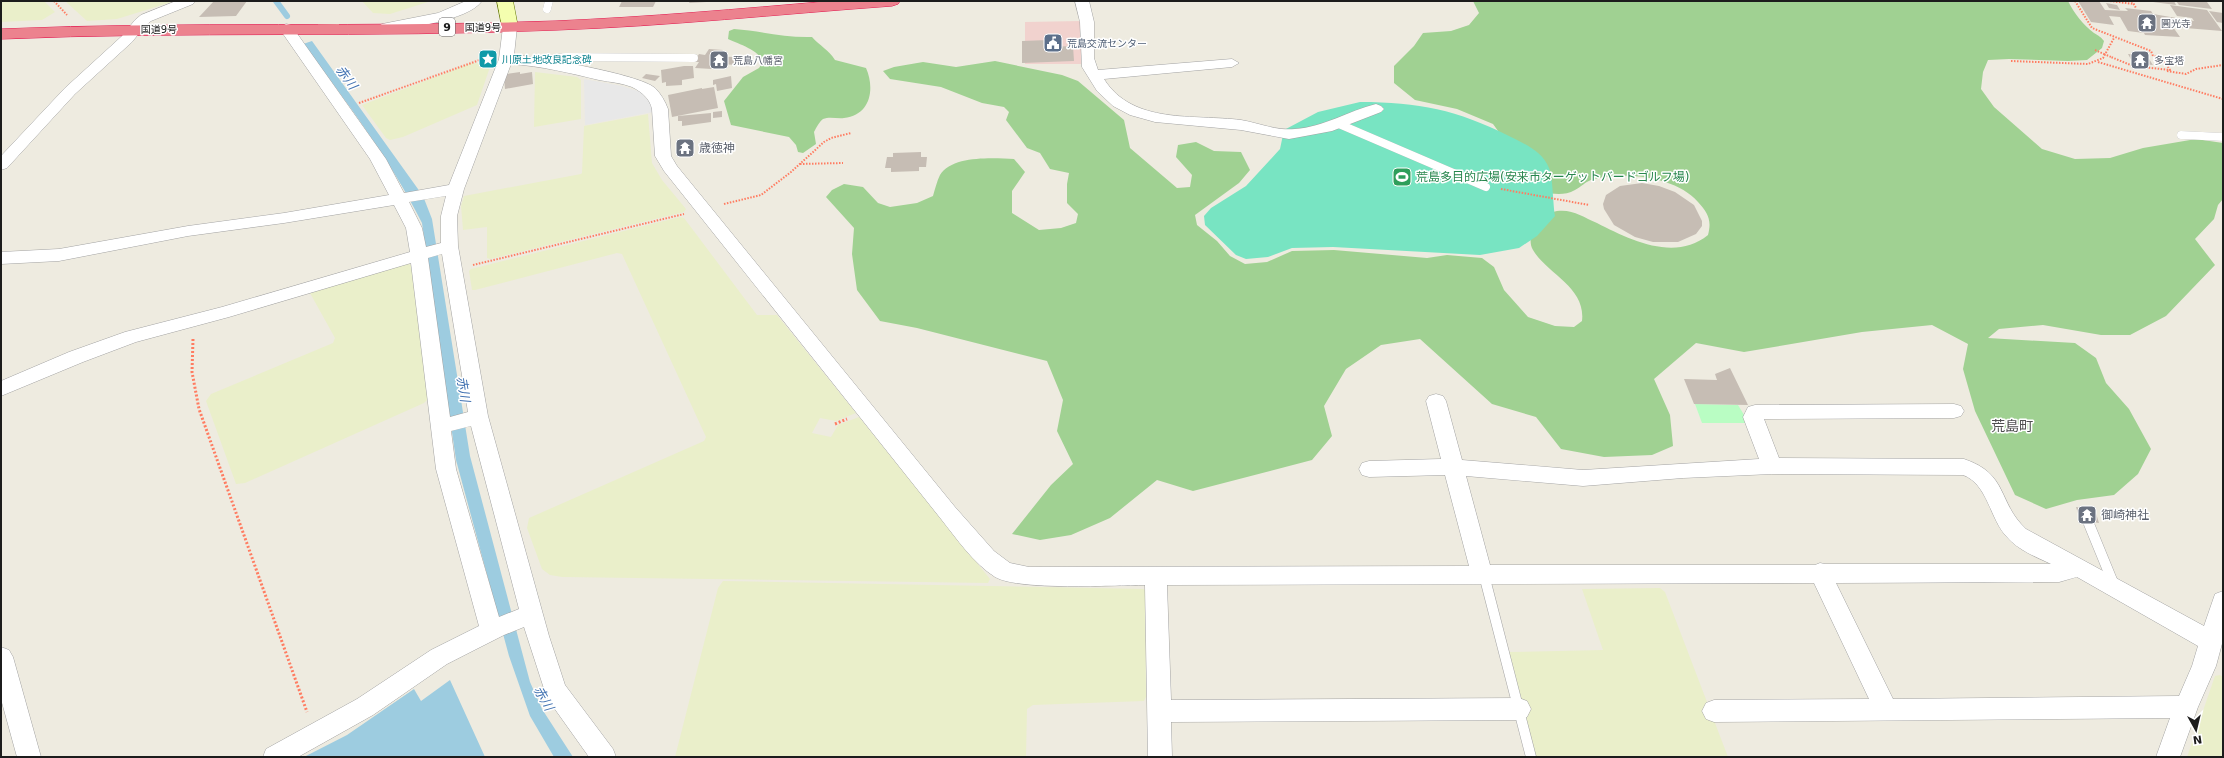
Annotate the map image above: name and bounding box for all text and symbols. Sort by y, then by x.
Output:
temple icon: 圓光寺 [2136,12,2158,34]
road number: 9 [439,18,455,36]
place label: 圓光寺 [2161,18,2191,29]
street label: 国道9号 [465,22,501,33]
street label: 国道9号 [141,24,177,35]
public building icon: 荒島交流センター [1042,32,1064,54]
place label: 荒島交流センター [1067,38,1147,49]
place icon: 川原土地改良記念碑 [477,48,499,70]
temple icon: 荒島八幡宮 [708,49,730,71]
temple icon: 多宝塔 [2129,49,2151,71]
place label: 川原土地改良記念碑 [502,54,592,65]
place label: 荒島八幡宮 [733,55,783,66]
place label: 多宝塔 [2154,55,2184,66]
water label: 赤川 [333,62,361,94]
temple icon: 歳徳神 [674,137,696,159]
place label: 歳徳神 [699,141,735,155]
sports icon: 荒島多目的広場(安来市ターゲットバードゴルフ場) [1391,166,1413,188]
place label: 荒島多目的広場(安来市ターゲットバードゴルフ場) [1416,170,1689,184]
water label: 赤川 [454,375,473,405]
district label: 荒島町 [1991,418,2033,434]
temple icon: 御崎神社 [2076,504,2098,526]
place label: 御崎神社 [2101,508,2149,522]
water label: 赤川 [531,683,558,715]
north arrow [2176,710,2216,750]
text: N [2192,732,2203,746]

